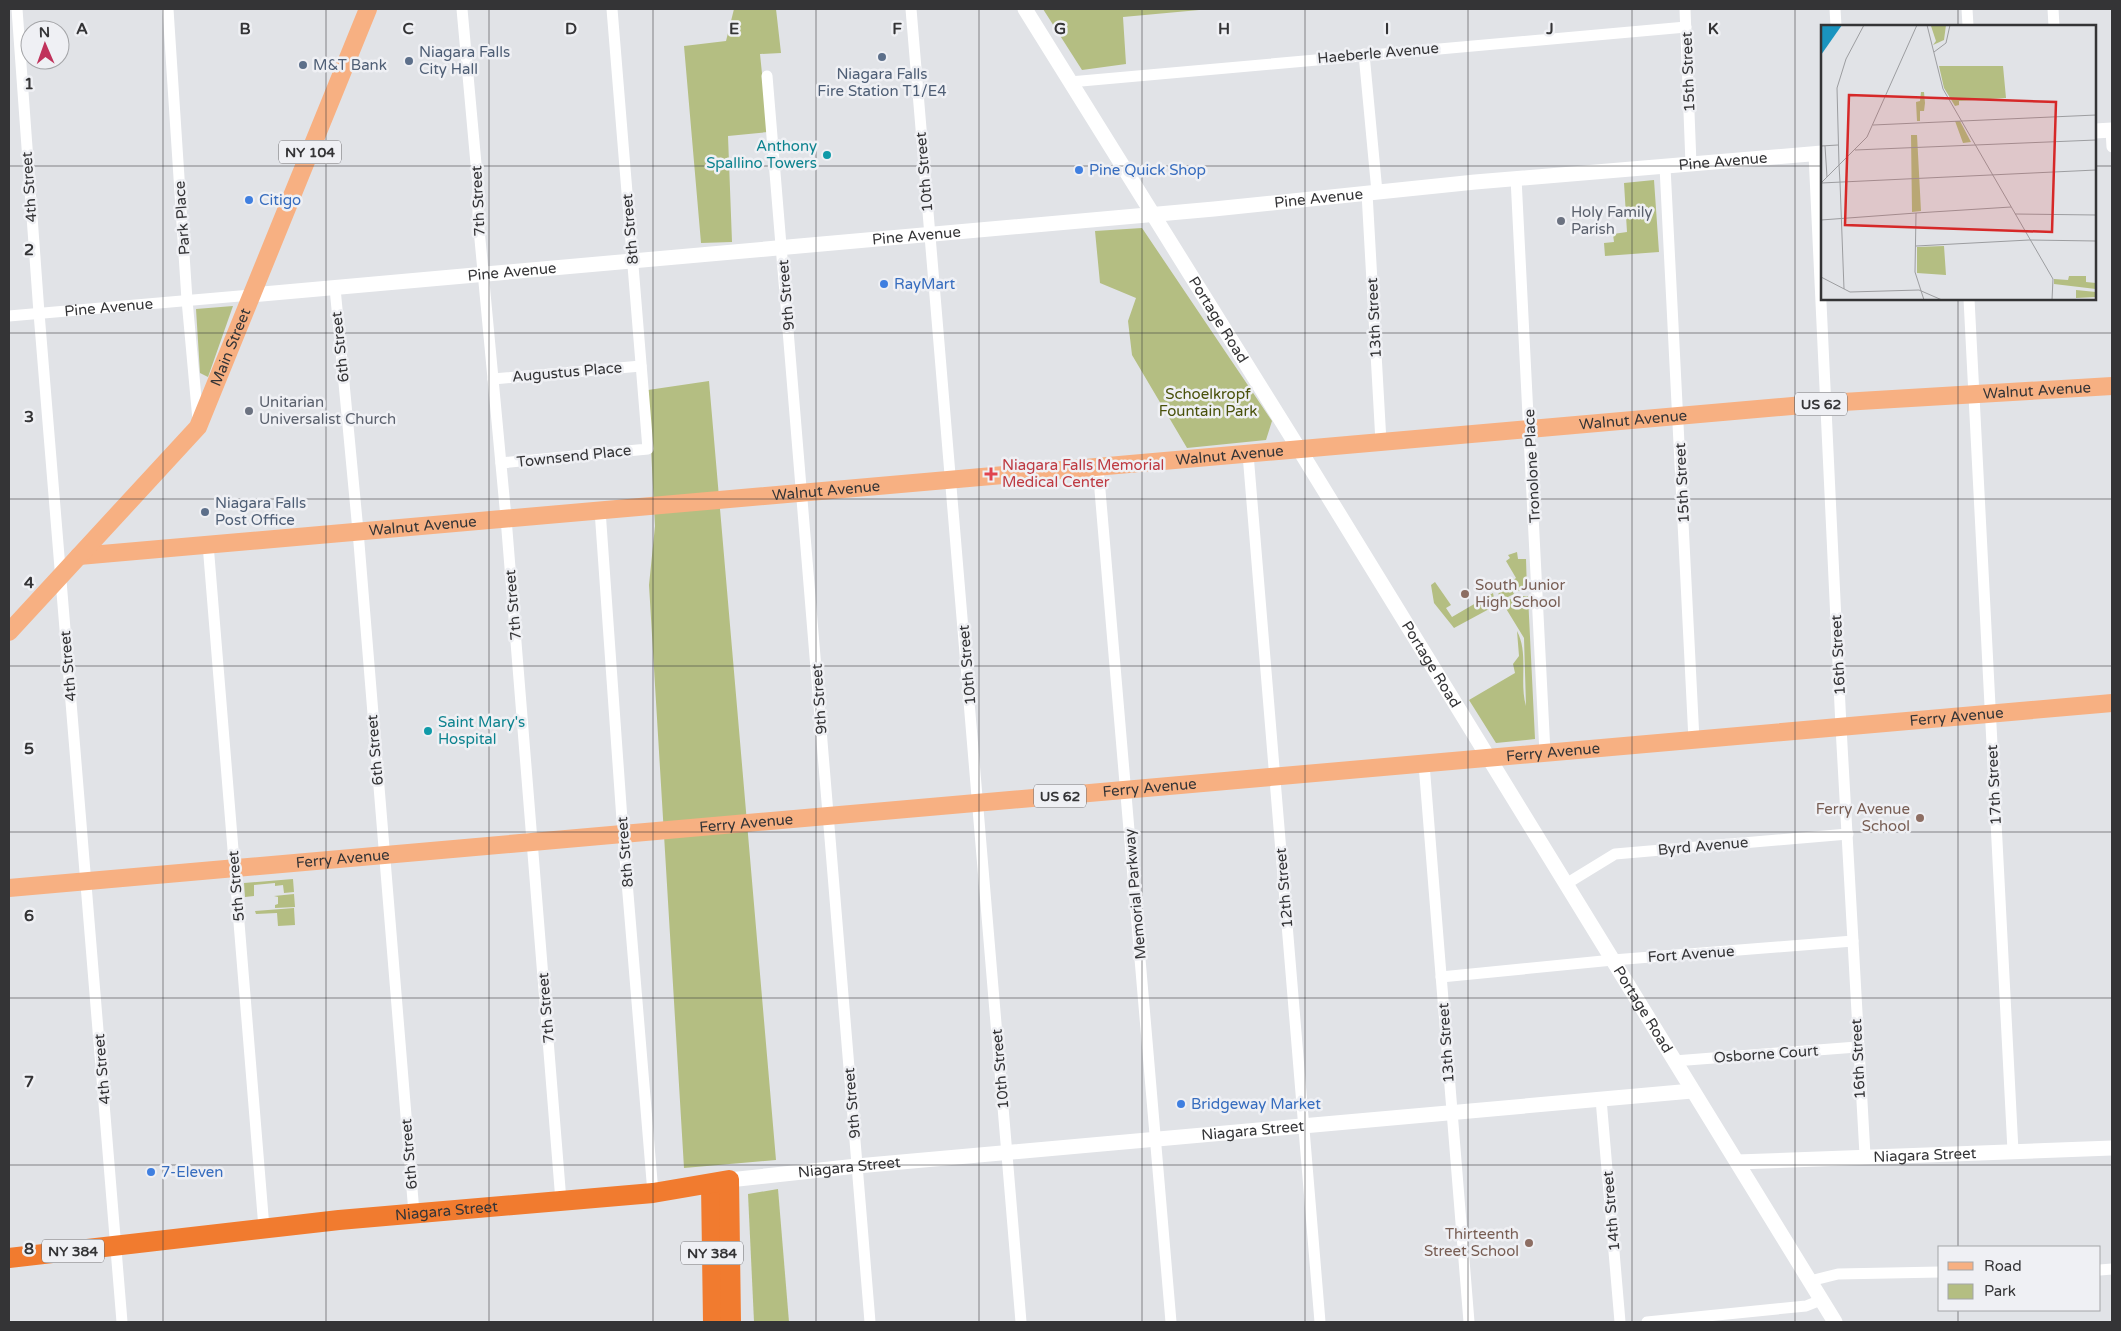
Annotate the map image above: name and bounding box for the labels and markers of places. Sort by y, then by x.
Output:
place label: Niagara Falls City Hall [419,43,510,78]
marker: Niagara Falls Fire Station T1/E4 [876,51,888,63]
marker: Niagara Falls City Hall [403,55,415,67]
place label: M&T Bank [313,56,387,74]
marker: M&T Bank [297,59,309,71]
place label: Niagara Falls Fire Station T1/E4 [817,65,947,100]
place label: Anthony Spallino Towers [706,137,817,172]
marker: Anthony Spallino Towers [821,149,833,161]
place label: Pine Quick Shop [1089,161,1206,179]
marker: Pine Quick Shop [1073,164,1085,176]
place label: Citigo [259,191,301,209]
marker: Citigo [243,194,255,206]
place label: Holy Family Parish [1571,203,1653,238]
marker: Holy Family Parish [1555,215,1567,227]
place label: RayMart [894,275,956,293]
marker: RayMart [878,278,890,290]
place label: Unitarian Universalist Church [259,393,396,428]
marker: Unitarian Universalist Church [243,405,255,417]
place label: Niagara Falls Memorial Medical Center [1002,456,1164,491]
marker: Niagara Falls Memorial Medical Center [984,467,998,481]
place label: Niagara Falls Post Office [215,494,306,529]
marker: Niagara Falls Post Office [199,506,211,518]
place label: South Junior High School [1475,576,1565,611]
marker: South Junior High School [1459,588,1471,600]
place label: Saint Mary's Hospital [438,713,525,748]
marker: Saint Mary's Hospital [422,725,434,737]
place label: Ferry Avenue School [1816,800,1910,835]
marker: Ferry Avenue School [1914,812,1926,824]
place label: Bridgeway Market [1191,1095,1321,1113]
marker: Bridgeway Market [1175,1098,1187,1110]
place label: 7-Eleven [161,1163,223,1181]
marker: 7-Eleven [145,1166,157,1178]
place label: Thirteenth Street School [1424,1225,1519,1260]
marker: Thirteenth Street School [1523,1237,1535,1249]

